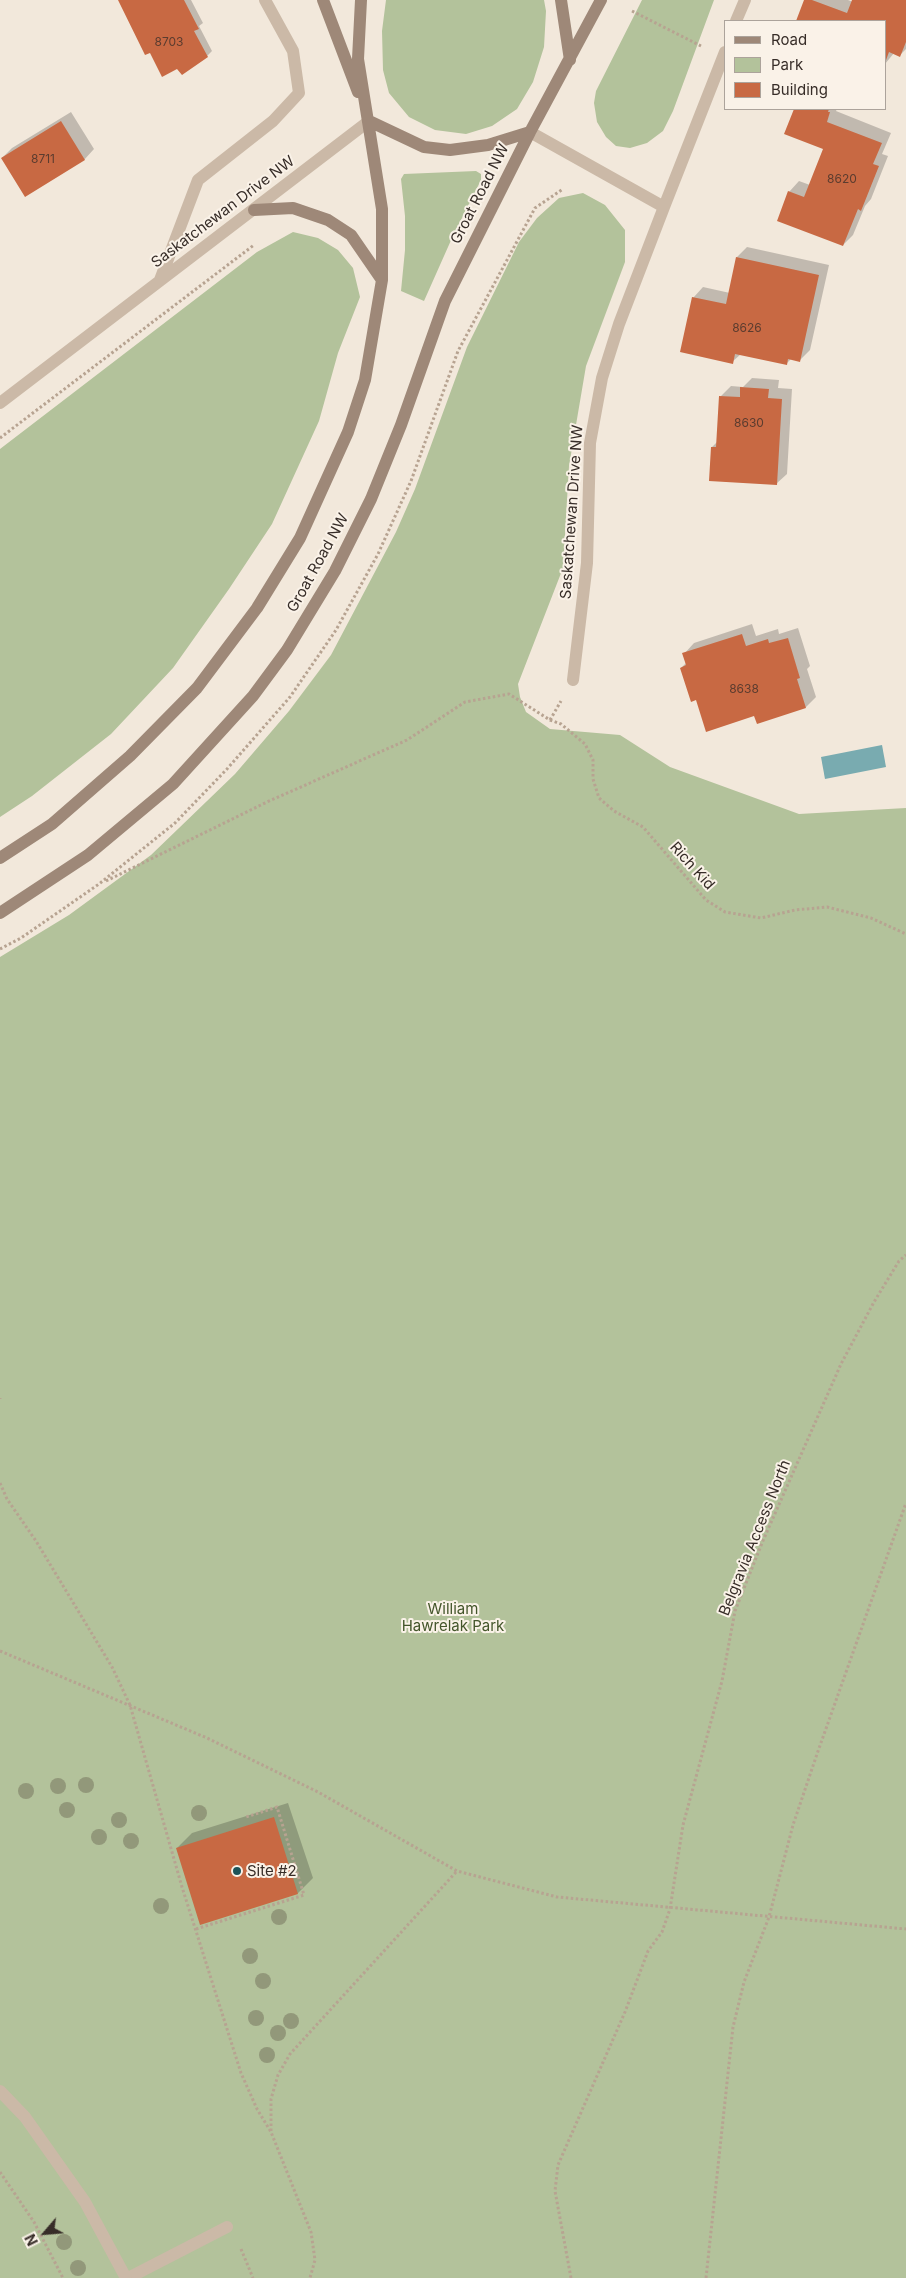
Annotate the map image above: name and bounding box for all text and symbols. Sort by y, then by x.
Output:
legend [724,20,886,110]
text: Road [771,30,807,49]
house number: 8703 [154,35,184,49]
text: Park [771,55,803,74]
text: Building [771,80,828,99]
street label: Groat Road NW [447,141,513,247]
house number: 8711 [31,152,55,166]
street label: Saskatchewan Drive NW [148,152,298,272]
house number: 8620 [827,172,857,186]
house number: 8626 [732,321,762,335]
house number: 8630 [734,416,764,430]
street label: Saskatchewan Drive NW [557,424,587,600]
street label: Groat Road NW [284,511,352,615]
house number: 8638 [729,682,759,696]
street label: Rich Kid [666,838,718,894]
street label: Belgravia Access North [716,1458,794,1618]
park label: William Hawrelak Park [402,1600,504,1635]
place label: Site #2 [247,1862,297,1880]
marker: Site #2 [231,1865,243,1877]
north arrow [20,2208,70,2258]
text: N [21,2231,41,2249]

